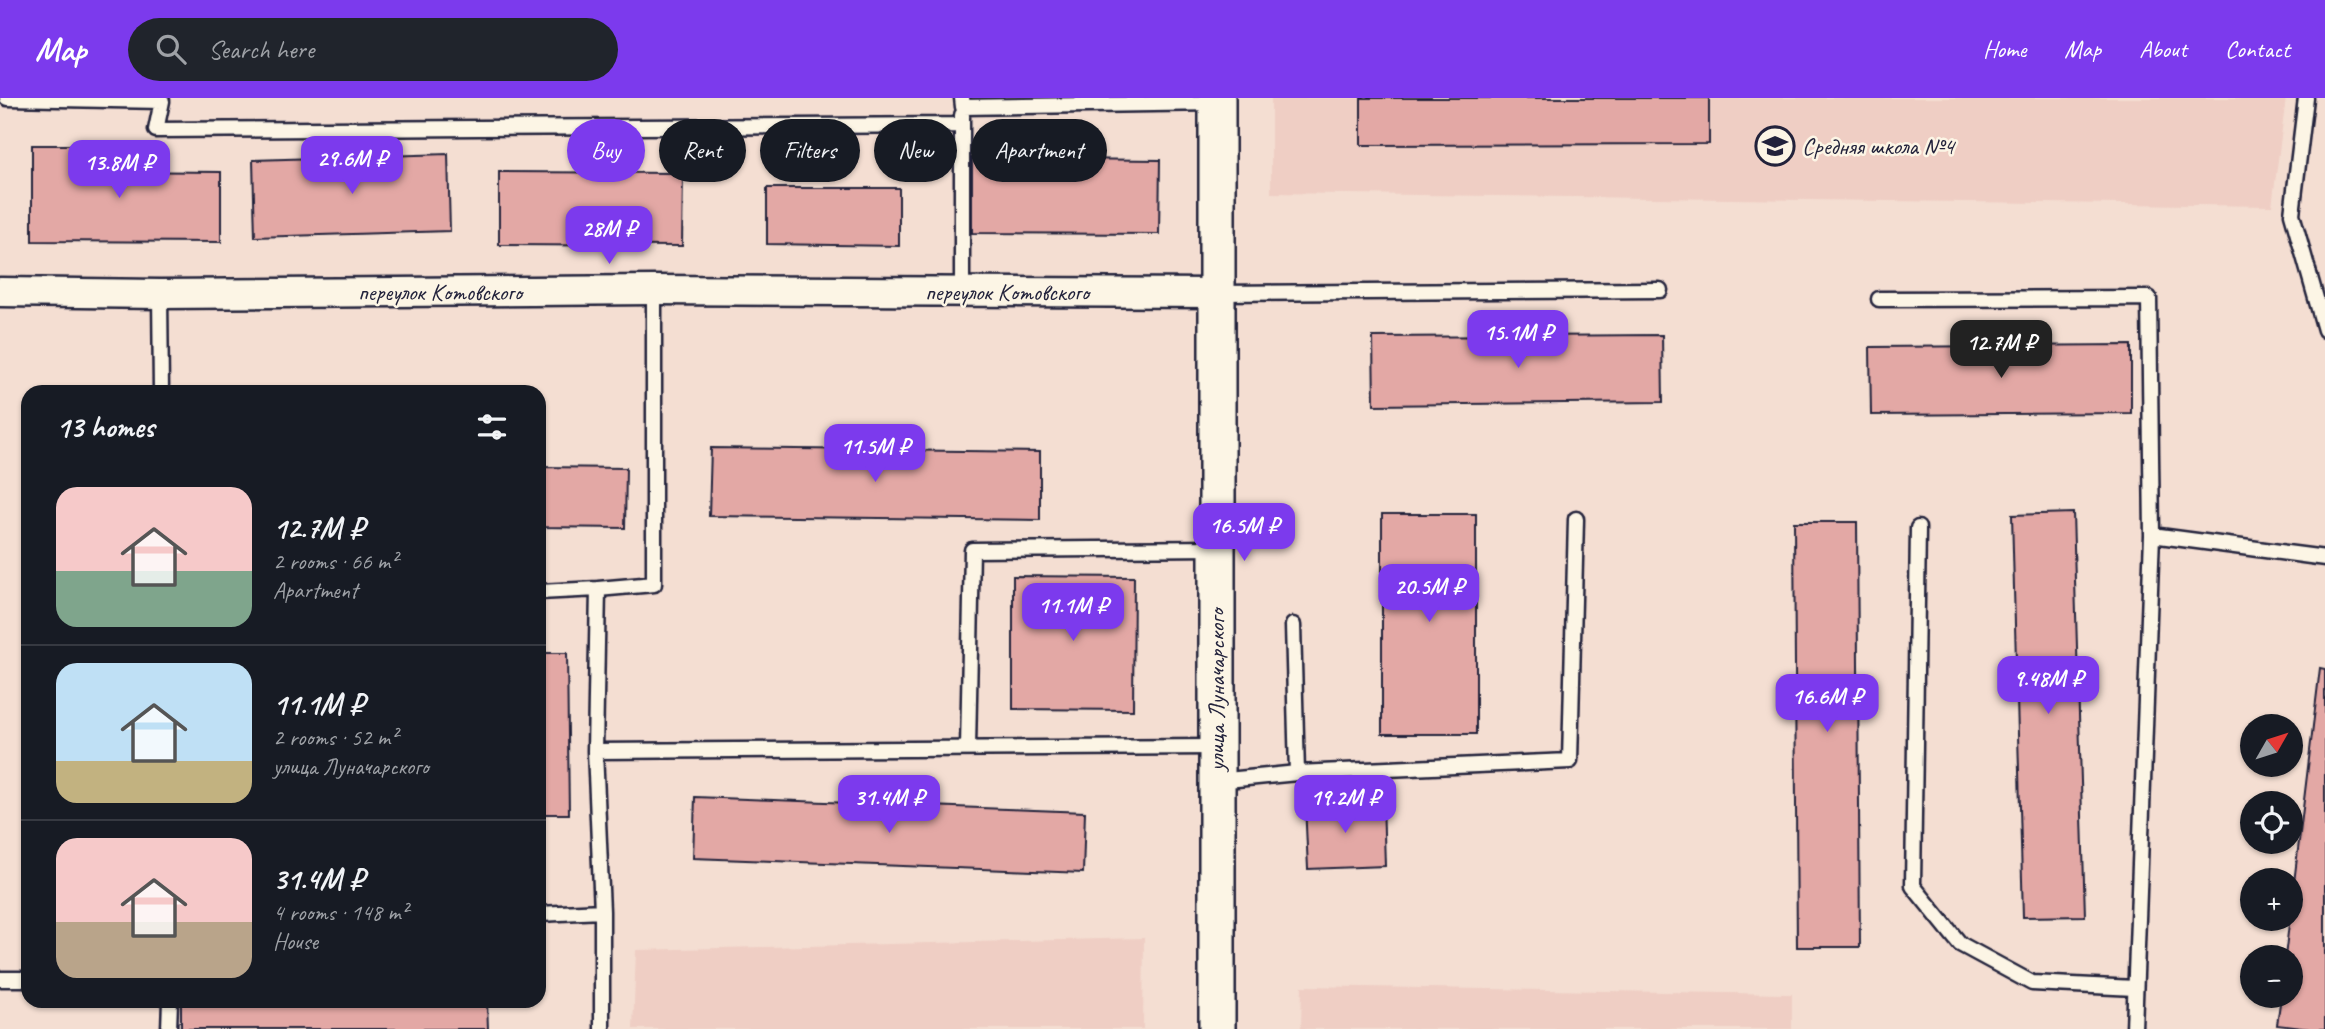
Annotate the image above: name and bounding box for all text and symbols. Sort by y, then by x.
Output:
search box [128,18,618,81]
text: Map [35,28,86,70]
icon: search [152,30,190,68]
text: Search here [208,33,314,66]
text: Home [1983,34,2026,64]
text: Map [2064,34,2101,64]
text: About [2139,34,2187,64]
text: Contact [2225,34,2290,64]
chip: Buy [567,119,645,182]
chip: Rent [659,119,746,182]
chip: Filters [760,119,860,182]
chip: New [874,119,957,182]
chip: Apartment [971,119,1107,182]
school or university icon: Средняя школа №4 [1754,125,1796,167]
place label: Средняя школа №4 [1802,131,1956,161]
pin: 29.6M ₽ [287,136,417,196]
pin: 13.8M ₽ [54,140,184,200]
text: 29.6M ₽ [317,144,387,173]
text: 13.8M ₽ [84,148,154,177]
pin: 28M ₽ [560,206,658,266]
text: 28M ₽ [582,214,636,243]
street label: переулок Котовского [358,277,524,307]
street label: переулок Котовского [925,277,1091,307]
pin: 15.1M ₽ [1453,310,1583,370]
text: 15.1M ₽ [1483,318,1553,347]
pin: 12.7M ₽ [1936,320,2066,380]
text: 12.7M ₽ [1966,328,2036,357]
text: 13 homes [56,408,154,446]
icon: filters [473,408,511,446]
pin: 11.5M ₽ [810,424,940,484]
text: 11.5M ₽ [840,432,910,461]
pin: 16.5M ₽ [1179,504,1309,563]
text: 12.7M ₽ [273,509,364,547]
text: 16.5M ₽ [1209,511,1279,540]
icon: home [112,515,196,599]
text: 2 rooms · 66 m² [273,547,397,576]
pin: 20.5M ₽ [1364,564,1494,624]
text: 20.5M ₽ [1394,572,1464,601]
text: Apartment [273,576,358,605]
pin: 11.1M ₽ [1008,584,1138,643]
text: 11.1M ₽ [1038,591,1108,620]
street label: улица Луначарского [1201,606,1231,773]
pin: 9.48M ₽ [1983,656,2113,716]
text: 9.48M ₽ [2013,664,2083,693]
pin: 16.6M ₽ [1762,674,1892,734]
text: 16.6M ₽ [1792,682,1862,711]
text: 11.1M ₽ [273,685,364,723]
icon: home [112,691,196,775]
north arrow [2240,714,2303,777]
map controls [2240,714,2303,1008]
text: 2 rooms · 52 m² [273,723,397,752]
text: улица Луначарского [273,752,429,781]
pin: 31.4M ₽ [824,776,954,835]
pin: 19.2M ₽ [1280,776,1410,835]
text: 31.4M ₽ [854,783,924,812]
text: 19.2M ₽ [1310,783,1380,812]
button: locate [2240,791,2303,854]
text: 31.4M ₽ [273,860,364,898]
icon: home [112,866,196,950]
button: + [2240,868,2303,931]
text: 4 rooms · 148 m² [273,898,408,927]
text: House [273,927,318,956]
button: − [2240,945,2303,1008]

